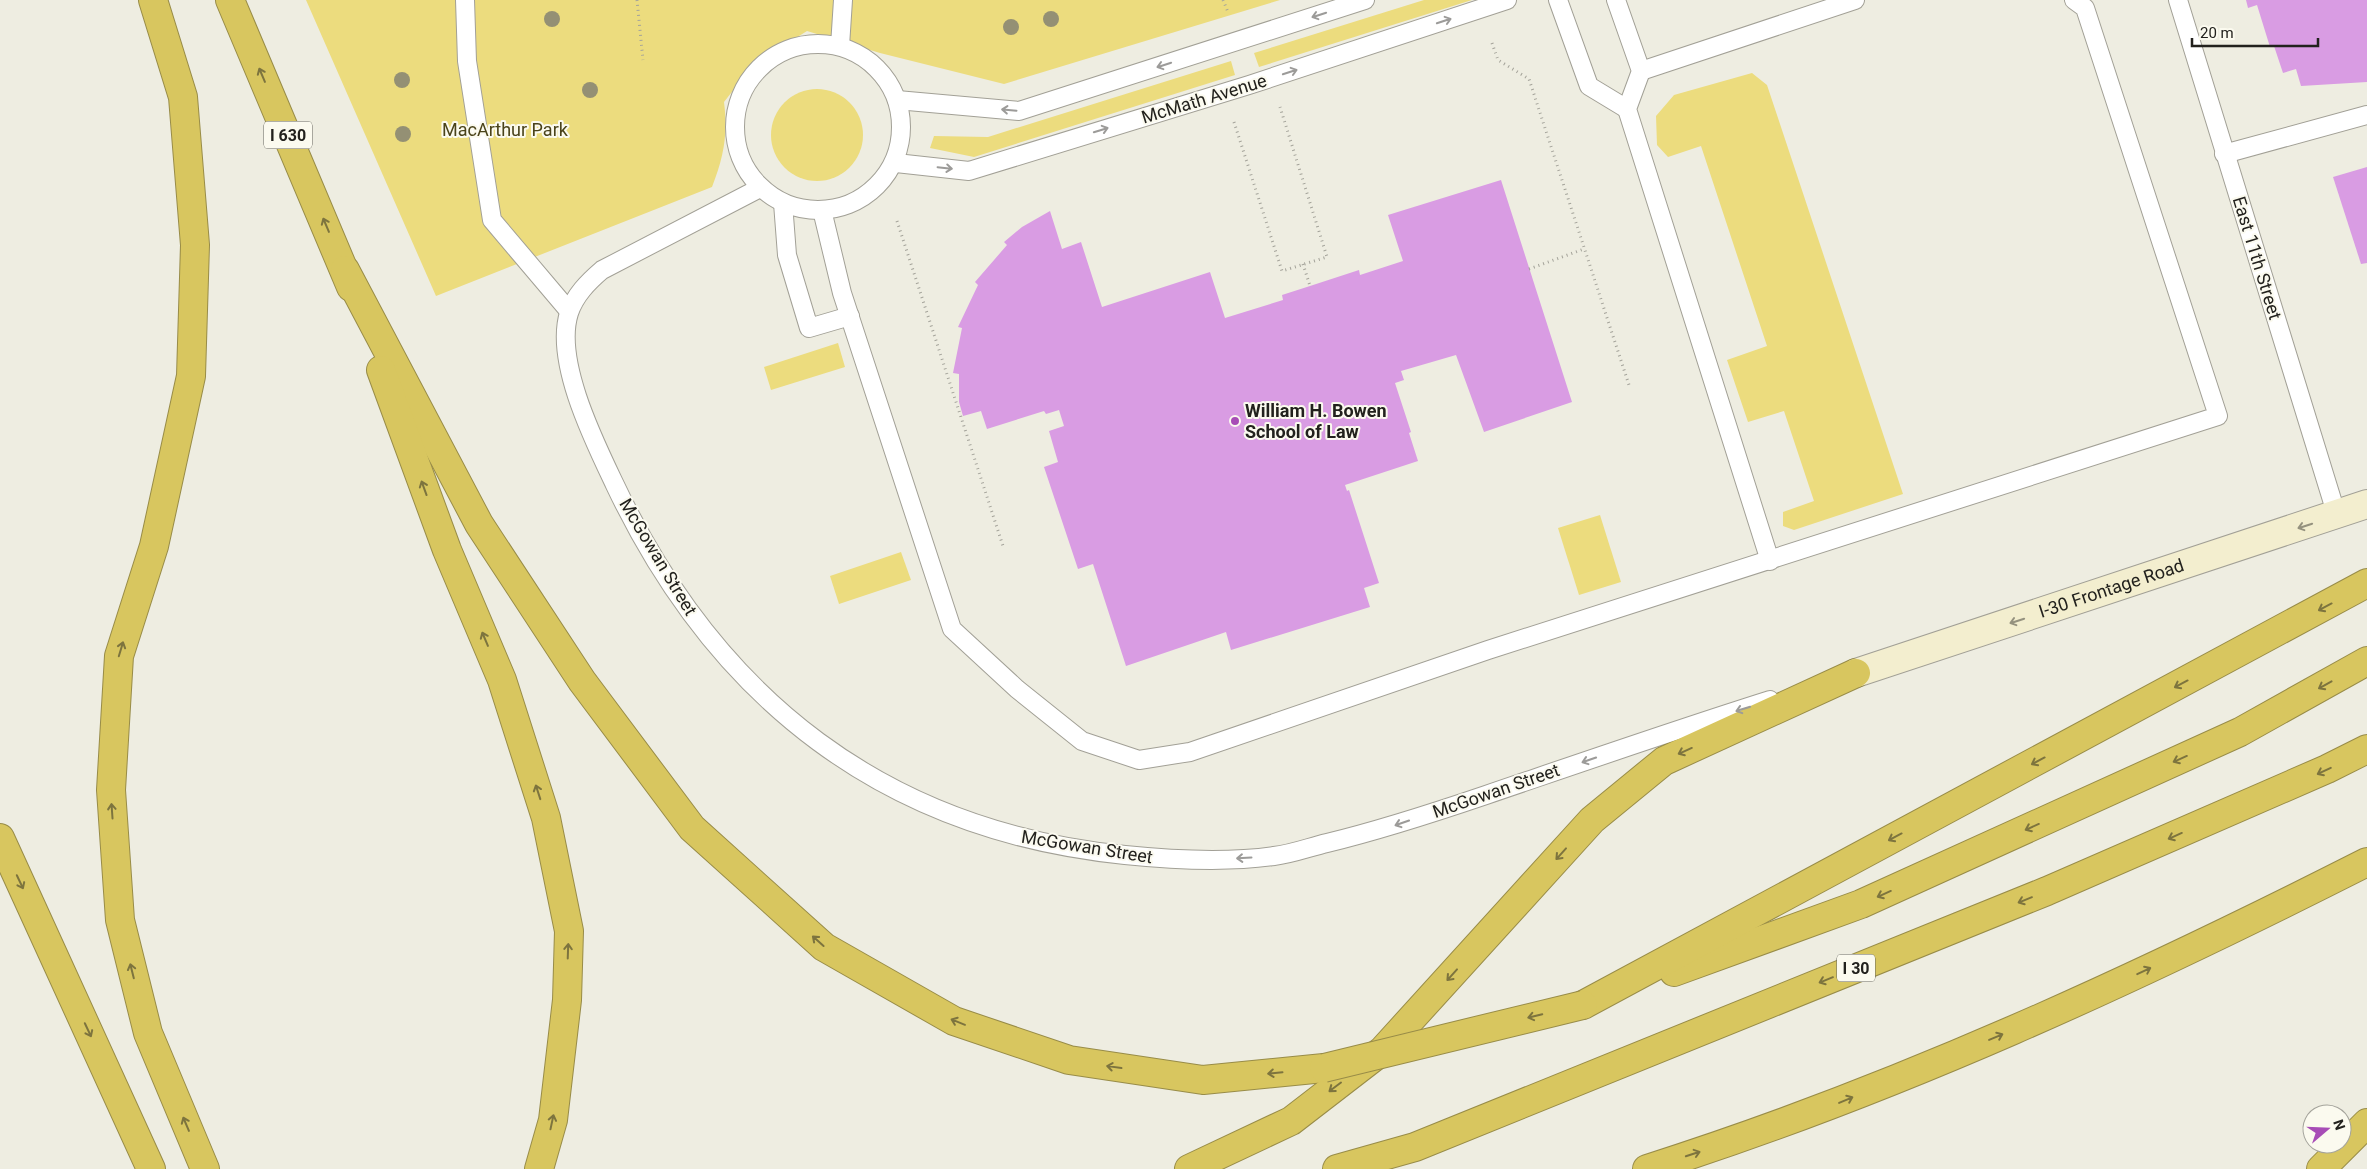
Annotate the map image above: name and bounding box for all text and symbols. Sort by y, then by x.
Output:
one-way arrow [1312,11,1327,20]
one-way arrow [1436,15,1452,25]
scale bar [2192,15,2318,47]
text: 20 m [2200,24,2234,42]
one-way arrow [1157,60,1173,70]
one-way arrow [1282,66,1298,76]
one-way arrow [257,68,267,83]
street label: McMath Avenue [1139,70,1269,128]
one-way arrow [1001,106,1017,115]
park label: MacArthur Park [442,119,569,140]
road number: I 630 [264,122,312,148]
one-way arrow [1093,125,1109,135]
one-way arrow [937,163,953,173]
street label: East 11th Street [2229,194,2286,322]
one-way arrow [320,218,330,233]
place label: William H. Bowen School of Law [1245,400,1387,442]
marker: William H. Bowen School of Law [1229,415,1241,427]
one-way arrow [419,481,428,496]
street label: McGowan Street [615,494,702,619]
one-way arrow [2297,522,2313,532]
street label: I-30 Frontage Road [2036,554,2187,622]
one-way arrow [2317,602,2332,612]
one-way arrow [2010,617,2026,626]
one-way arrow [479,632,489,647]
one-way arrow [117,641,127,657]
one-way arrow [2174,679,2189,689]
one-way arrow [2318,680,2332,690]
one-way arrow [1735,704,1751,714]
one-way arrow [1678,747,1693,757]
one-way arrow [1581,755,1597,765]
one-way arrow [2173,755,2188,765]
one-way arrow [2031,756,2046,766]
street label: McGowan Street [1430,759,1562,822]
one-way arrow [2317,766,2332,776]
one-way arrow [532,785,542,801]
one-way arrow [108,803,117,819]
one-way arrow [1395,819,1410,828]
one-way arrow [2025,822,2040,832]
street label: McGowan Street [1020,826,1154,867]
one-way arrow [2168,831,2183,841]
one-way arrow [1888,833,1903,843]
one-way arrow [1555,848,1566,861]
one-way arrow [1236,853,1252,862]
one-way arrow [16,874,26,889]
one-way arrow [1877,889,1892,899]
one-way arrow [2018,896,2034,905]
one-way arrow [811,936,824,947]
one-way arrow [563,943,573,960]
road number: I 30 [1837,954,1875,981]
one-way arrow [127,964,136,980]
one-way arrow [2136,965,2151,975]
one-way arrow [1446,968,1457,981]
one-way arrow [1819,976,1834,985]
one-way arrow [1528,1012,1544,1021]
one-way arrow [951,1017,967,1026]
one-way arrow [83,1022,93,1037]
one-way arrow [1988,1032,2003,1042]
one-way arrow [1106,1062,1122,1072]
one-way arrow [1267,1068,1283,1078]
one-way arrow [1329,1082,1342,1093]
one-way arrow [1838,1095,1853,1104]
north arrow [2302,1104,2352,1154]
one-way arrow [547,1114,557,1130]
one-way arrow [181,1117,191,1132]
text: N [2330,1117,2348,1132]
one-way arrow [1685,1149,1700,1158]

